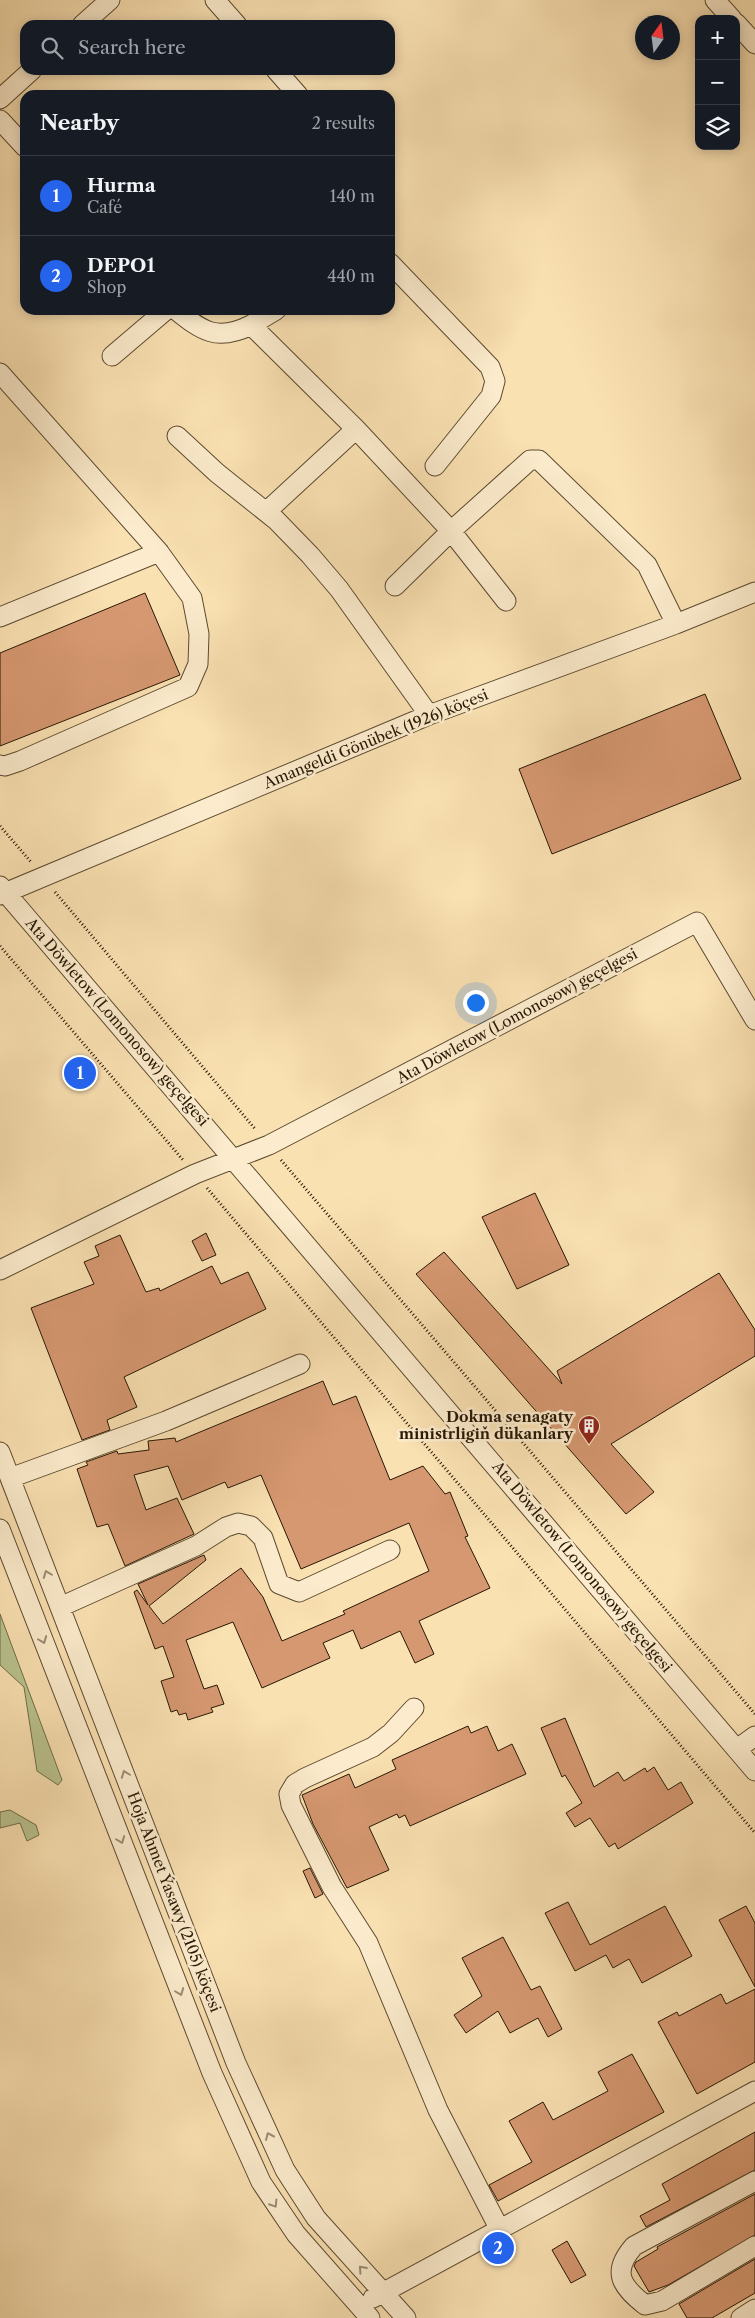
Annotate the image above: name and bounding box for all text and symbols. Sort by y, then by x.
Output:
north arrow [635,15,680,60]
map controls [695,15,740,150]
button: + [695,15,740,60]
search box [20,20,395,75]
icon: search [38,34,66,62]
text: Search here [78,36,186,59]
button: − [695,60,740,105]
button: layers [695,105,740,150]
text: Nearby [40,110,119,135]
text: 2 results [312,113,375,133]
text: Hurma [87,174,156,197]
text: 1 [52,186,60,206]
text: 140 m [330,186,375,206]
text: Café [87,197,122,217]
text: DEPO1 [87,254,155,277]
text: 2 [51,266,61,286]
text: 440 m [327,266,375,286]
text: Shop [87,277,126,297]
street label: Amangeldi Gönübek (1926) köçesi [260,685,491,793]
street label: Ata Döwletow (Lomonosow) geçelgesi [21,913,213,1130]
street label: Ata Döwletow (Lomonosow) geçelgesi [392,944,641,1088]
your location [463,990,489,1016]
pin: 1 [64,1054,96,1092]
place label: Dokma senagaty ministrligiň dükanlary [399,1407,574,1443]
building icon: Dokma senagaty ministrligiň dükanlary [577,1414,601,1445]
street label: Ata Döwletow (Lomonosow) geçelgesi [488,1456,677,1676]
one-way arrow [43,1570,53,1579]
one-way arrow [37,1635,47,1644]
one-way arrow [121,1771,131,1779]
street label: Hoja Ahmet Ýasawy (2105) köçesi [124,1789,226,2015]
one-way arrow [115,1835,125,1844]
one-way arrow [174,1987,184,1995]
one-way arrow [265,2132,276,2141]
one-way arrow [268,2198,278,2207]
pin: 2 [482,2229,514,2267]
one-way arrow [358,2265,367,2274]

